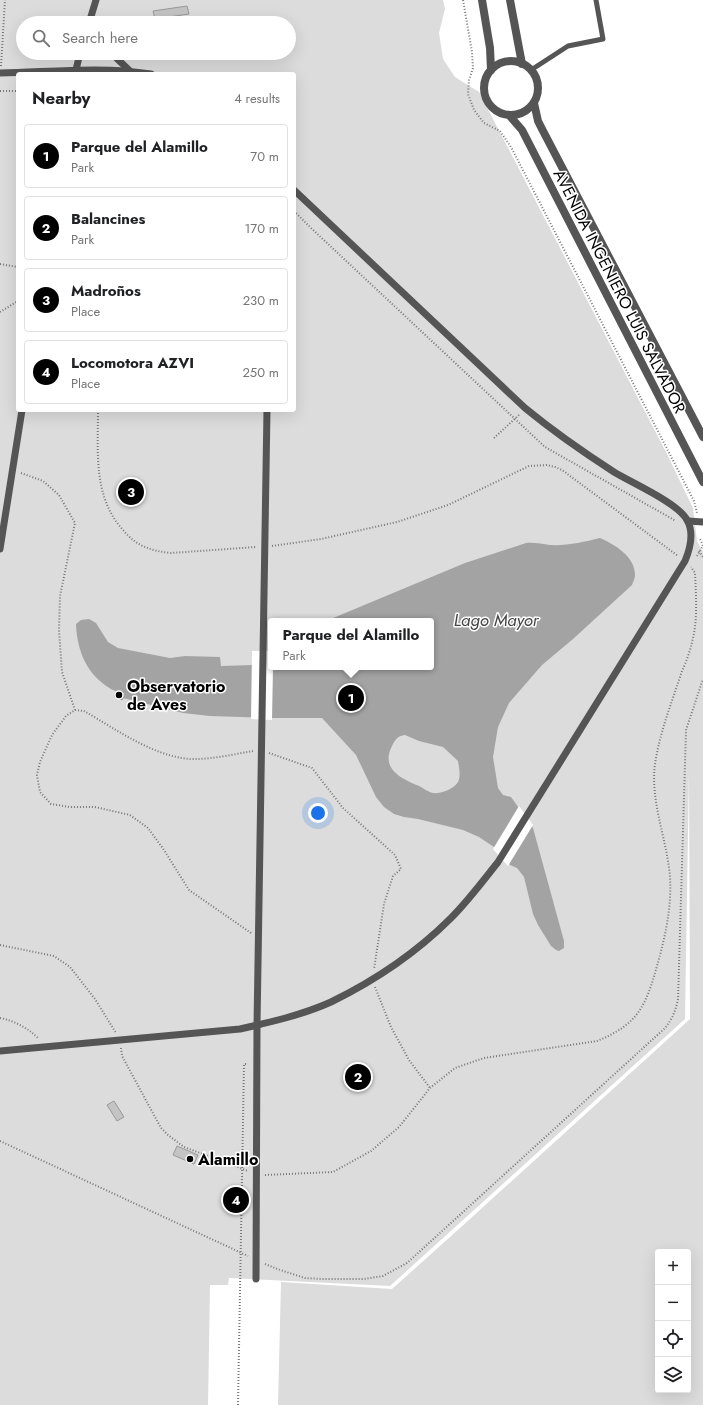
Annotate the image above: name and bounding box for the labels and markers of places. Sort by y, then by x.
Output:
pin: 3 [118,477,144,507]
place label: Observatorio de Aves [127,675,226,716]
pin: 1 [338,683,364,713]
marker: Observatorio de Aves [114,690,124,700]
pin: 2 [345,1062,371,1092]
place label: Alamillo [197,1148,258,1171]
marker: Alamillo [185,1154,195,1164]
pin: 4 [223,1185,249,1215]

